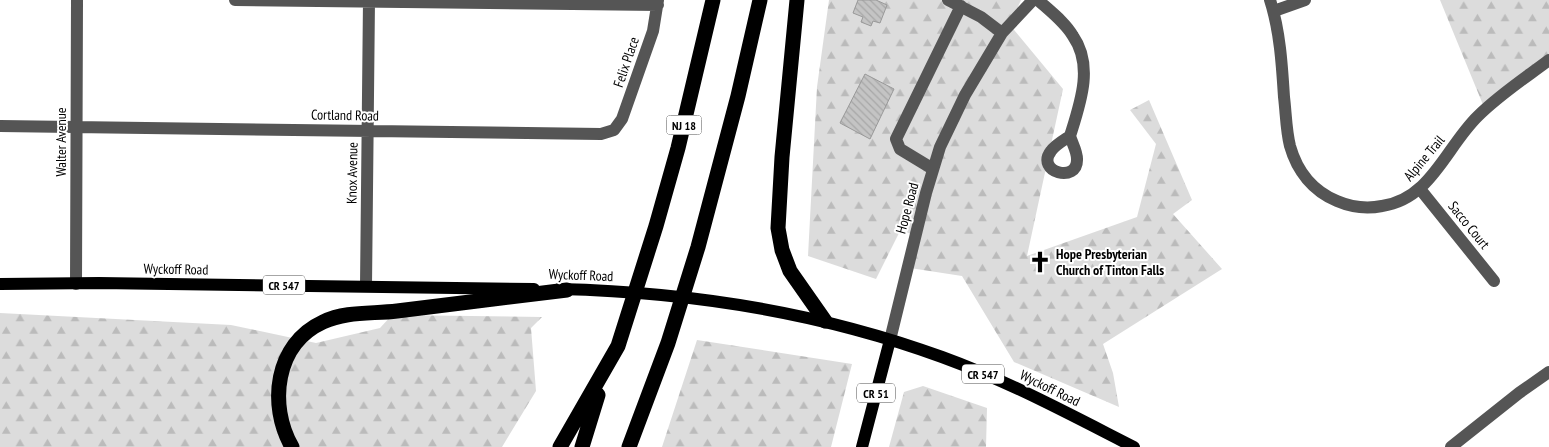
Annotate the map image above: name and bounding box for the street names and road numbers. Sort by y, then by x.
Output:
street label: Felix Place [609,34,643,89]
street label: Cortland Road [311,105,379,125]
street label: Walter Avenue [52,107,70,177]
road number: NJ 18 [666,116,702,134]
street label: Alpine Trail [1400,131,1449,185]
street label: Knox Avenue [342,142,362,204]
street label: Hope Road [892,180,922,236]
street label: Sacco Court [1444,197,1494,253]
street label: Wyckoff Road [143,259,209,279]
street label: Wyckoff Road [548,265,614,285]
road number: CR 547 [263,276,305,294]
road number: CR 547 [962,364,1004,384]
street label: Wyckoff Road [1017,366,1083,410]
road number: CR 51 [857,383,895,402]

